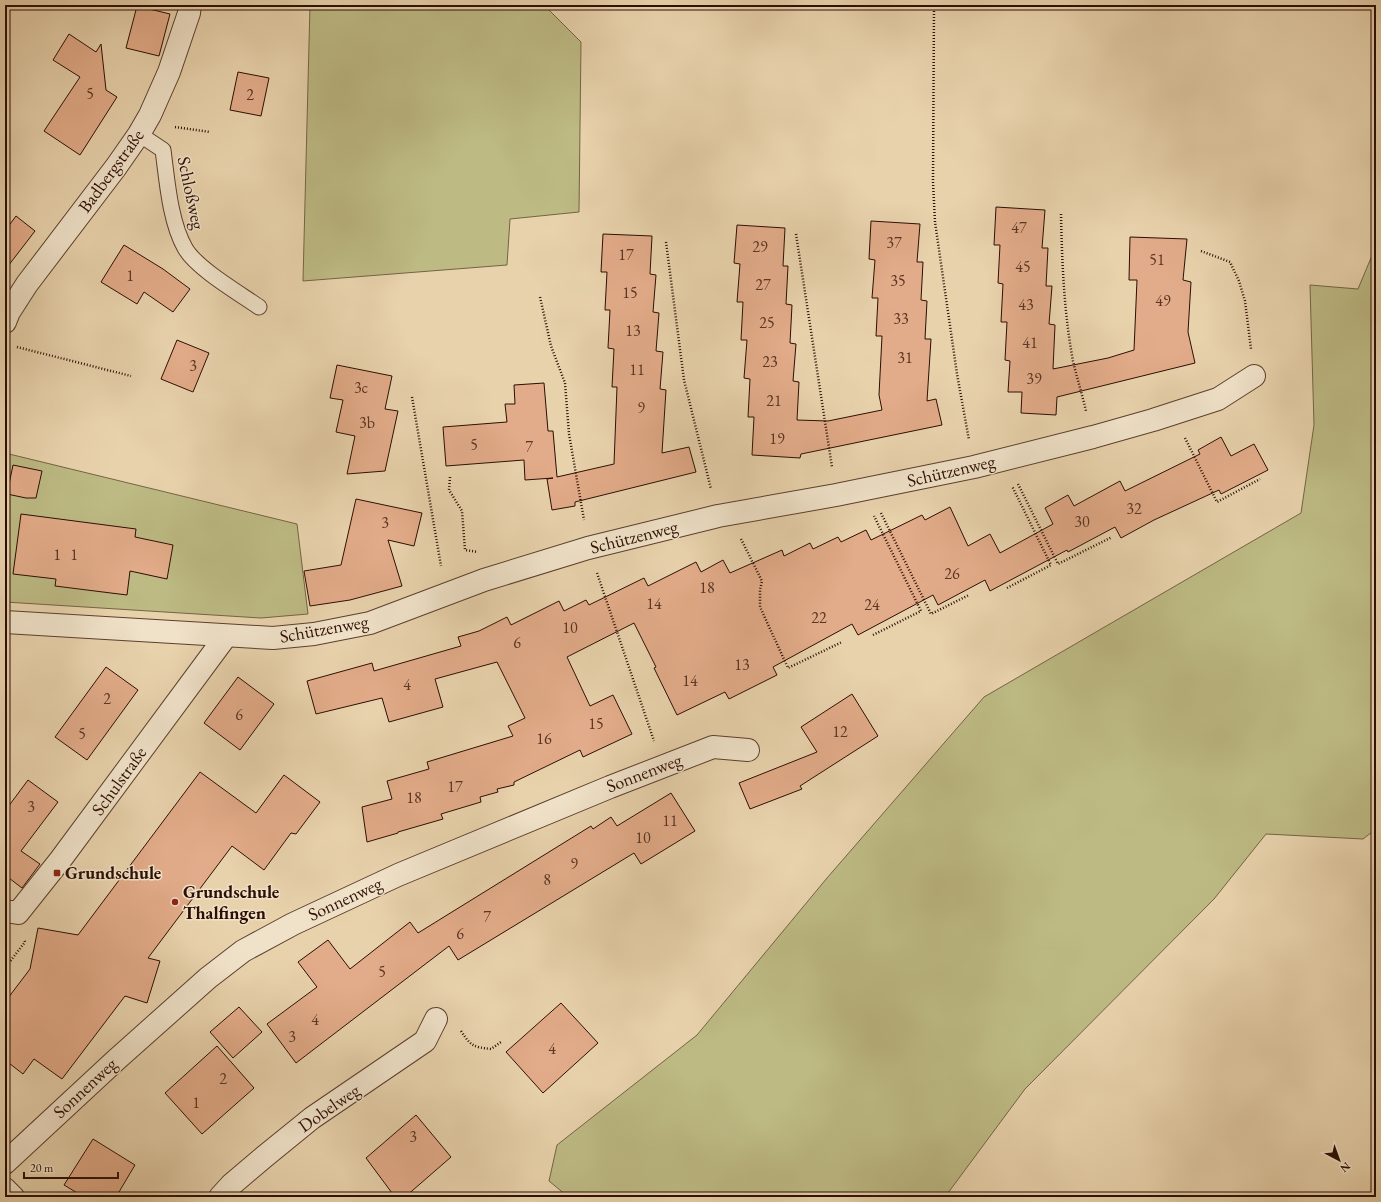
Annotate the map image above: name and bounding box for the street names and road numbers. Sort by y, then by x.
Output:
street label: Badbergstraße [73,124,149,217]
street label: Schloßweg [173,154,210,232]
street label: Schützenweg [905,449,997,492]
street label: Schützenweg [588,514,680,559]
street label: Schützenweg [278,609,370,648]
street label: Schulstraße [86,742,151,820]
street label: Sonnenweg [603,748,685,797]
street label: Sonnenweg [304,871,386,926]
street label: Sonnenweg [48,1052,122,1123]
street label: Dobelweg [294,1078,364,1137]

